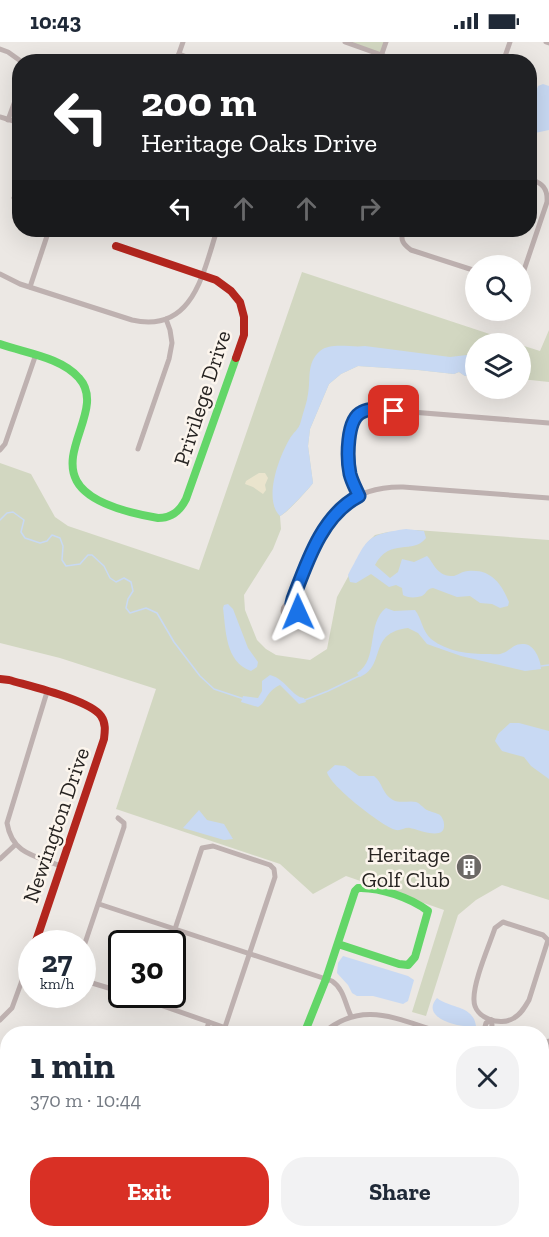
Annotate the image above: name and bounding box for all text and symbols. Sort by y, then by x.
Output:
text: 10:43 [30,8,81,35]
text: 200 m [141,76,257,127]
icon: left [42,78,120,156]
text: Heritage Oaks Drive [141,127,377,159]
icon: left [164,192,197,225]
icon: ahead [227,192,260,225]
icon: ahead [290,192,323,225]
icon: right [353,192,386,225]
map controls [465,255,531,399]
button: search [465,255,531,321]
street label: Privilege Drive [167,327,237,469]
button: layers [465,333,531,399]
pin [368,385,419,436]
icon: arrive [377,394,410,427]
position arrow [266,580,330,644]
street label: Newington Drive [17,744,95,906]
place label: Heritage Golf Club [361,841,450,893]
building icon: Heritage Golf Club [454,852,484,882]
speed limit sign: 30 [108,930,186,1008]
text: 27 [42,944,72,980]
text: km/h [40,975,74,993]
text: 1 min [30,1044,115,1087]
button: close [456,1046,519,1109]
text: 370 m · 10:44 [30,1088,141,1112]
button: Exit [30,1157,269,1226]
button: Share [281,1157,519,1226]

